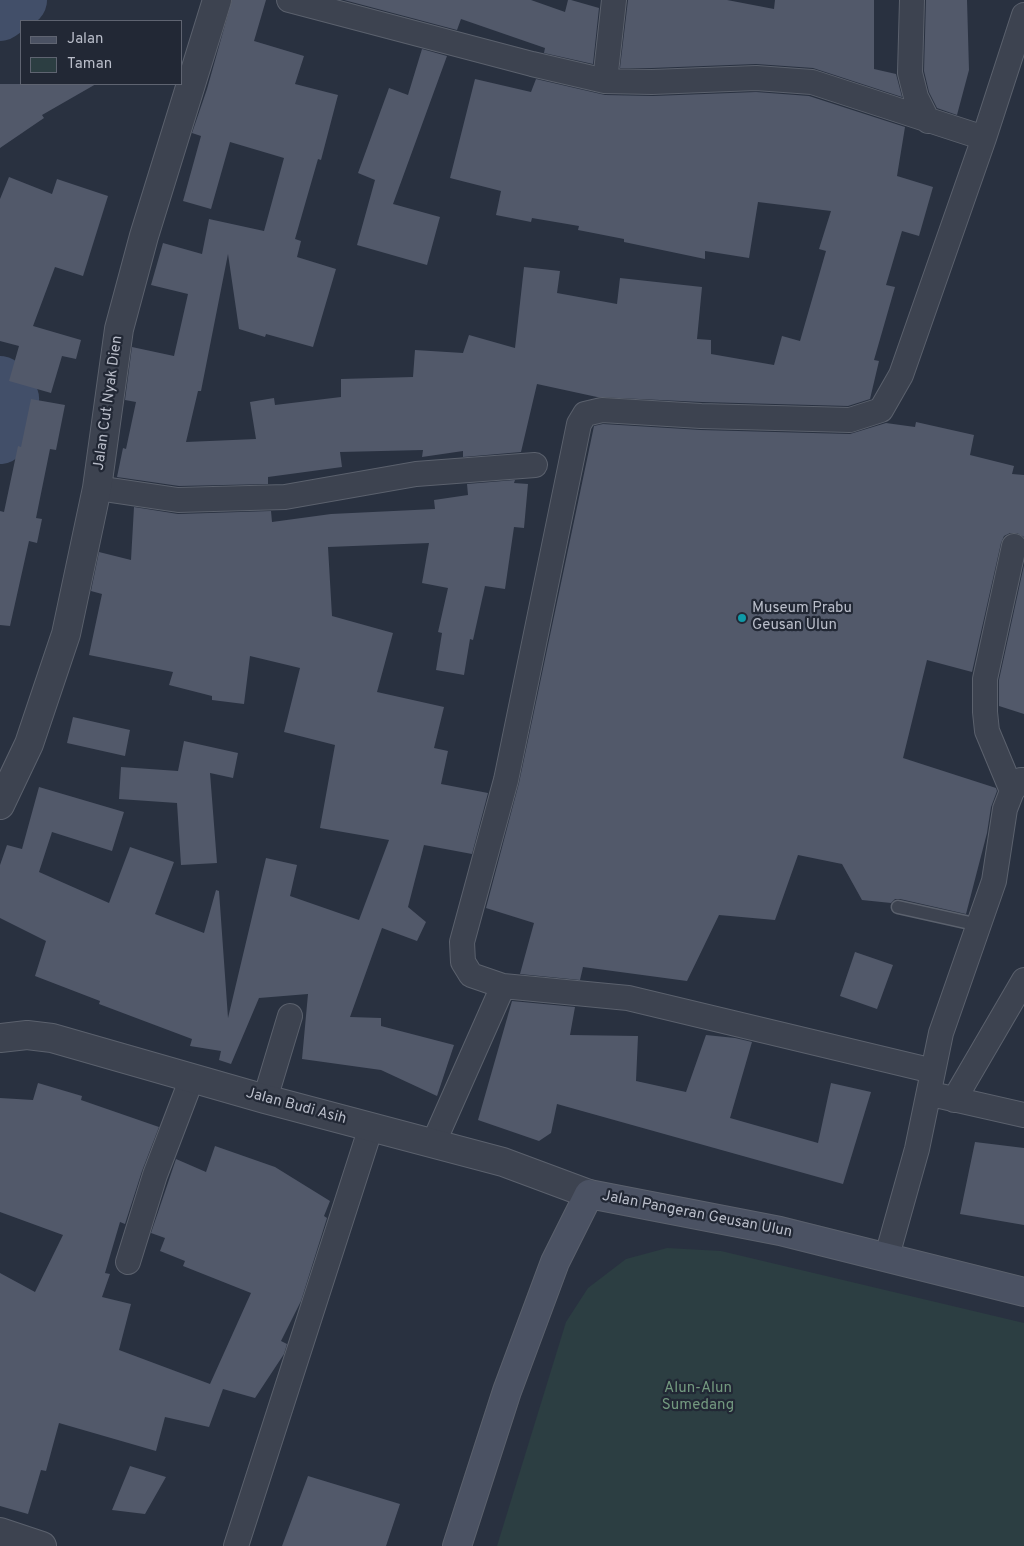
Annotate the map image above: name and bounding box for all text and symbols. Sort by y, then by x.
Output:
legend [20,20,182,85]
text: Jalan [67,30,104,49]
text: Taman [67,55,112,74]
street label: Jalan Cut Nyak Dien [91,335,127,471]
place label: Museum Prabu Geusan Ulun [752,600,852,635]
marker: Museum Prabu Geusan Ulun [736,612,748,624]
street label: Jalan Budi Asih [244,1085,348,1129]
street label: Jalan Pangeran Geusan Ulun [600,1188,794,1242]
park label: Alun-Alun Sumedang [662,1380,734,1415]

